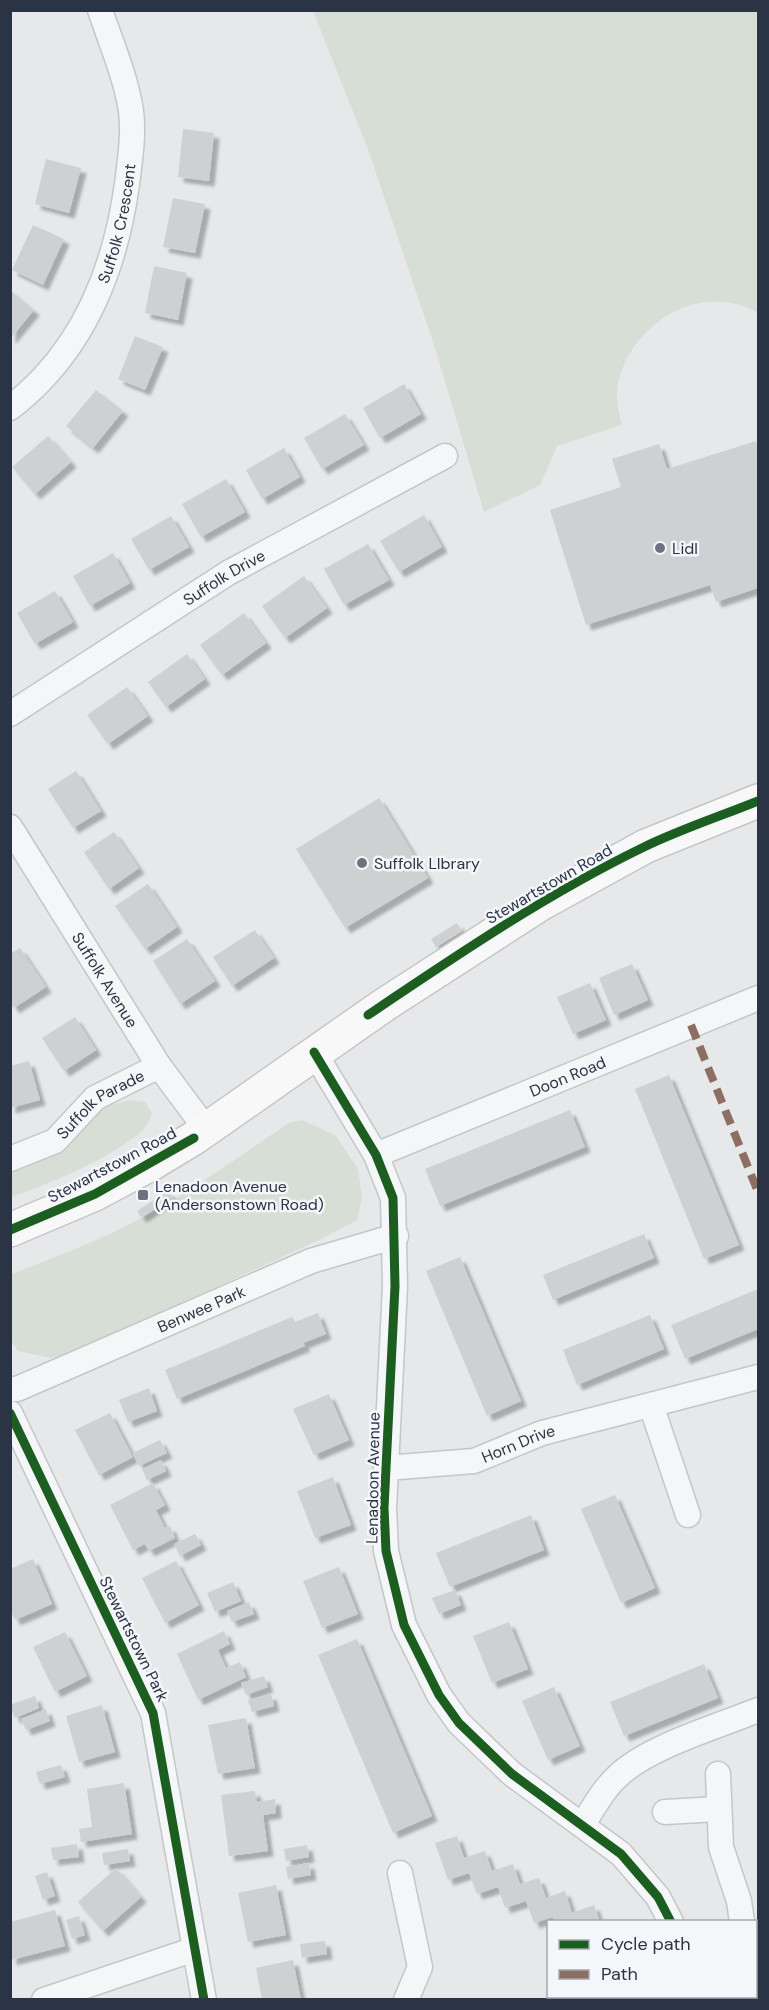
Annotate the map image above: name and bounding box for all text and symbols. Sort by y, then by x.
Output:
street label: Suffolk Crescent [92,162,140,286]
place label: Lidl [672,538,698,559]
marker: Lidl [653,541,667,555]
street label: Suffolk Drive [179,545,269,610]
street label: Stewartstown Road [482,839,616,929]
place label: Suffolk LIbrary [374,853,480,874]
marker: Suffolk LIbrary [355,856,369,870]
street label: Suffolk Avenue [68,928,143,1031]
street label: Doon Road [526,1051,609,1101]
street label: Suffolk Parade [52,1065,148,1143]
street label: Stewartstown Road [44,1122,180,1208]
place label: Lenadoon Avenue (Andersonstown Road) [155,1176,324,1215]
marker: Lenadoon Avenue (Andersonstown Road) [136,1188,150,1202]
street label: Benwee Park [154,1280,249,1337]
street label: Lenadoon Avenue [361,1412,385,1544]
street label: Horn Drive [478,1420,557,1467]
street label: Stewartstown Park [95,1573,173,1705]
legend [547,1920,757,1998]
text: Cycle path [601,1932,691,1956]
text: Path [601,1962,638,1986]

